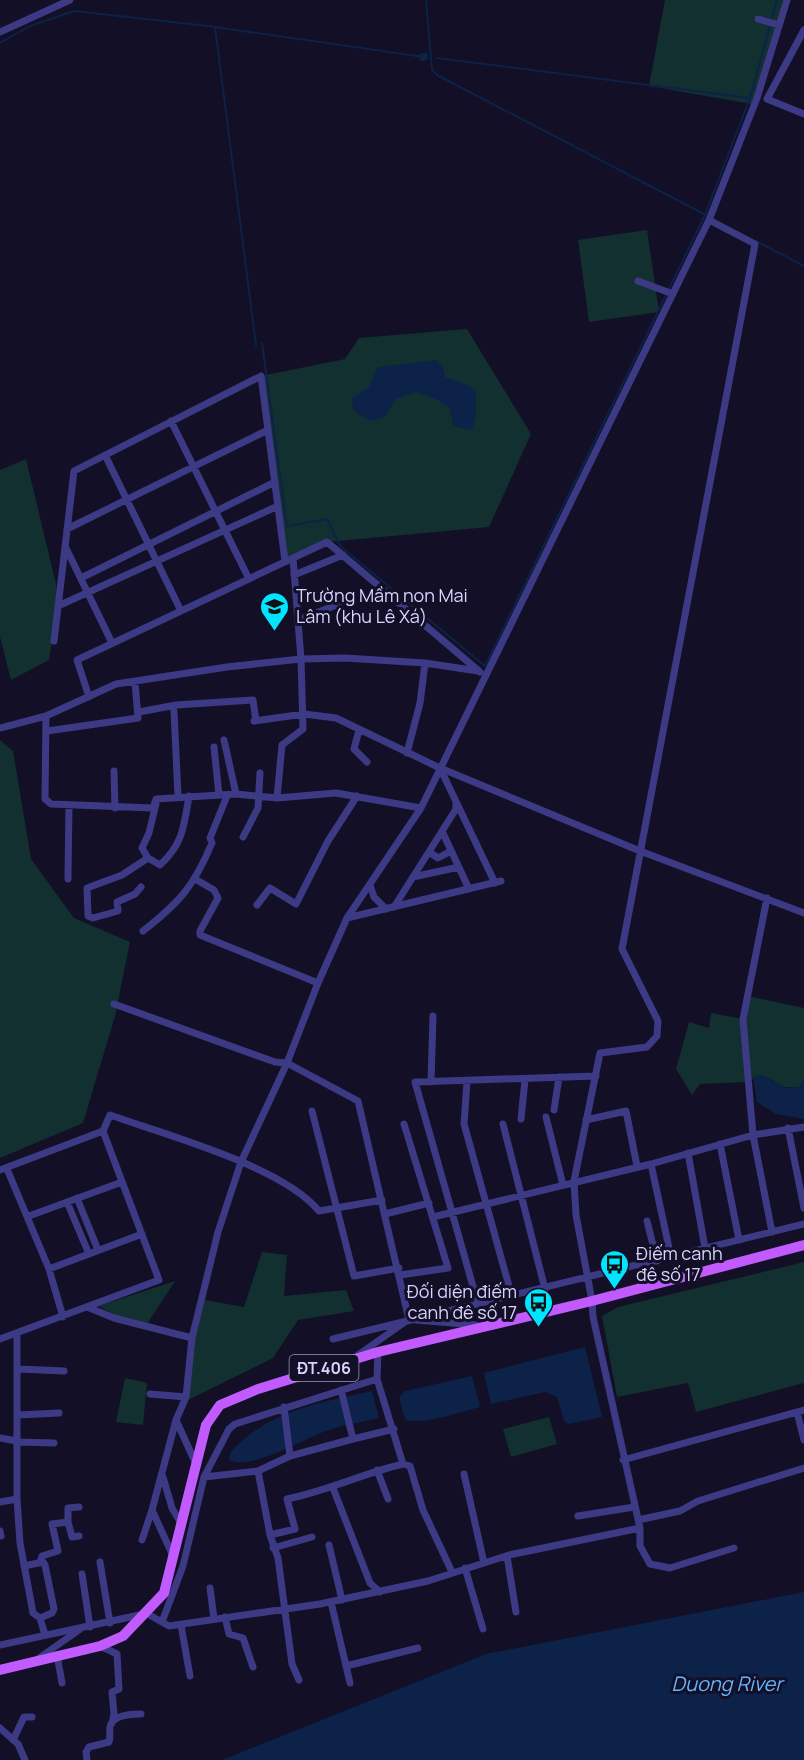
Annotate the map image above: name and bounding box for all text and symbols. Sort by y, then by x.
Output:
place label: Trường Mầm non Mai Lâm (khu Lê Xá) [296,583,468,628]
school or university icon: Trường Mầm non Mai Lâm (khu Lê Xá) [259,590,291,632]
place label: Điếm canh đê số 17 [636,1241,723,1286]
bus stop icon: Điếm canh đê số 17 [599,1248,631,1290]
place label: Đối diện điếm canh đê số 17 [407,1279,517,1324]
bus stop icon: Đối diện điếm canh đê số 17 [522,1286,554,1328]
road number: ĐT.406 [290,1355,358,1381]
water label: Duong River [672,1670,785,1697]

